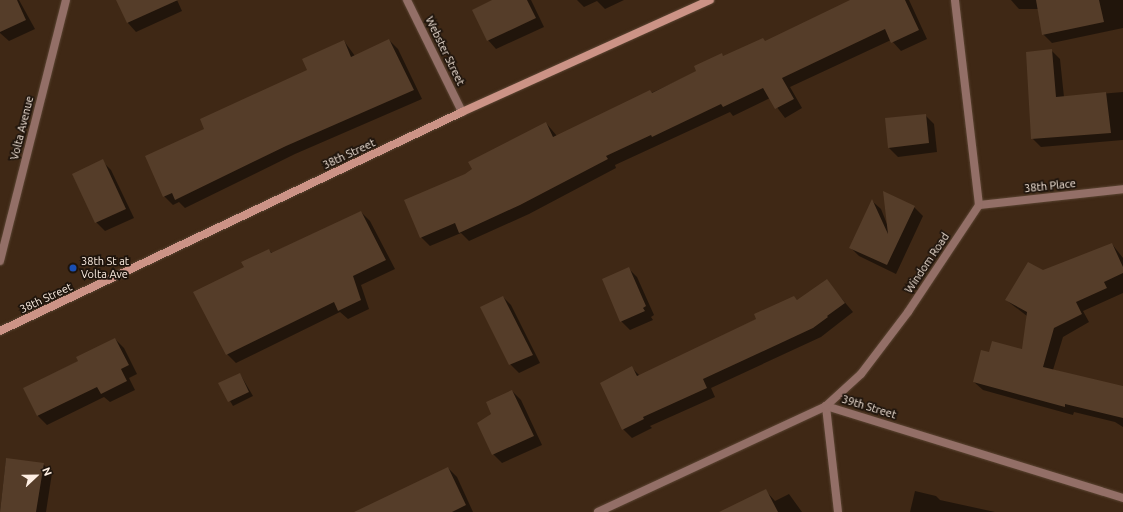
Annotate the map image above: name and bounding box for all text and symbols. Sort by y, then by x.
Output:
street label: Webster Street [423,14,467,88]
street label: Volta Avenue [8,95,36,161]
street label: 38th Street [321,136,377,172]
street label: 38th Place [1024,177,1076,195]
street label: Windom Road [902,230,952,296]
place label: 38th St at Volta Ave [81,255,129,281]
marker: 38th St at Volta Ave [68,263,78,273]
street label: 38th Street [18,280,74,316]
street label: 39th Street [840,392,898,422]
north arrow [16,456,56,496]
text: N [40,465,54,478]

